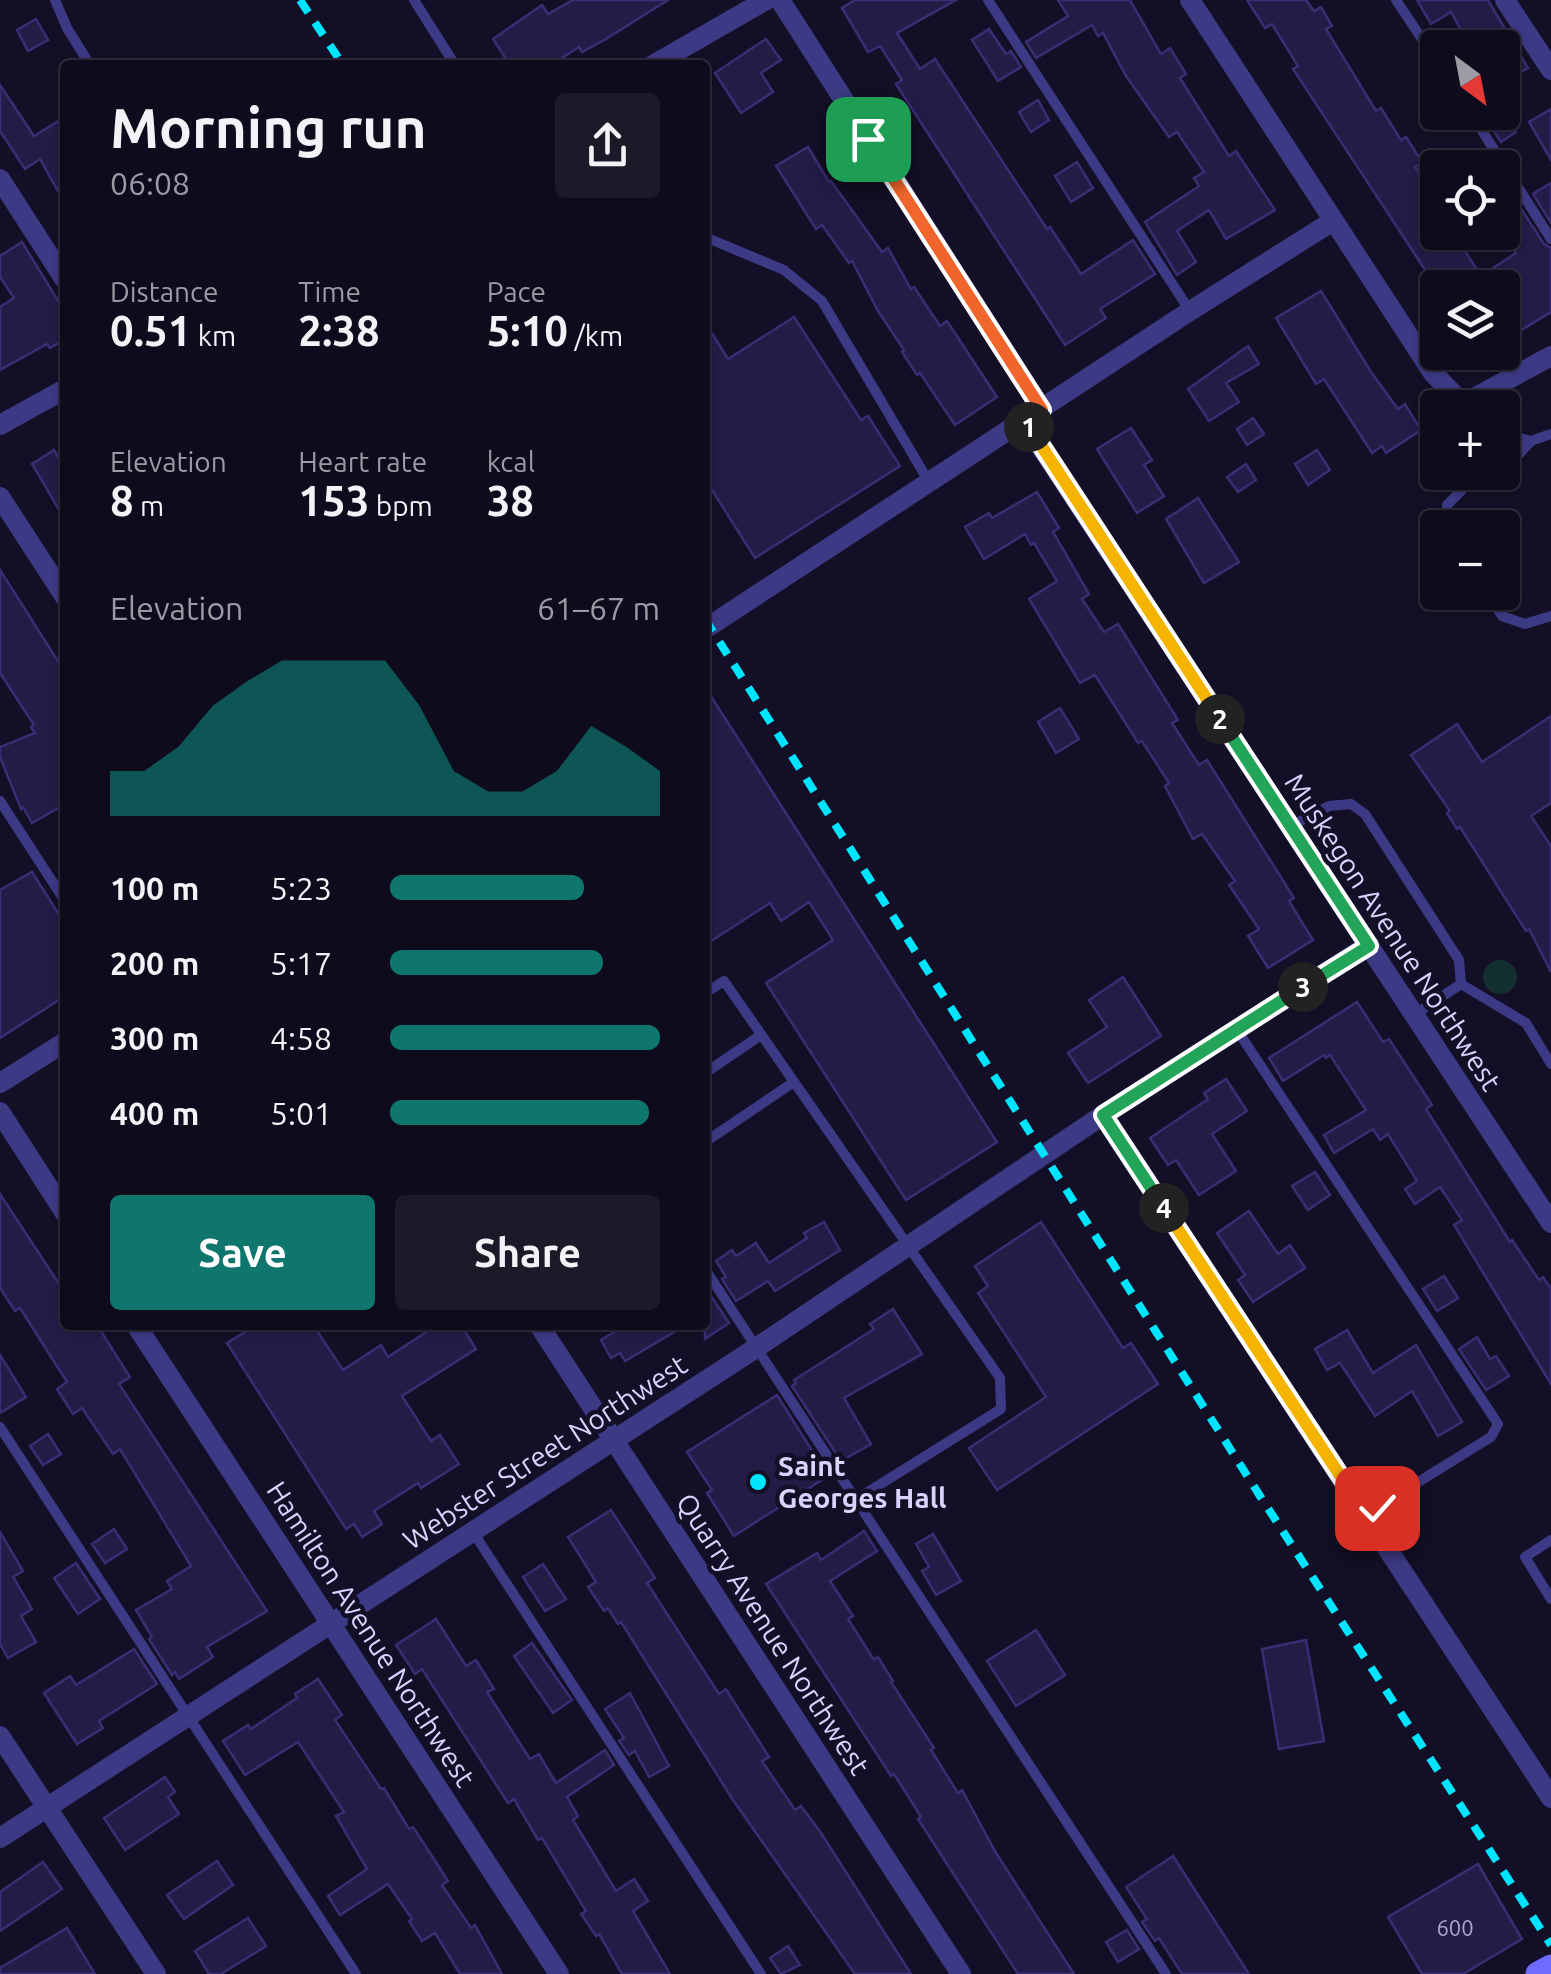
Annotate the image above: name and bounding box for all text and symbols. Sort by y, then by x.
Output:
north arrow [1420,30,1520,130]
map controls [1420,30,1520,610]
button: share [555,93,660,198]
text: Morning run [110,97,427,158]
pin [826,97,911,182]
icon: arrive [841,112,896,167]
button: locate [1420,150,1520,250]
text: 06:08 [110,165,190,201]
button: layers [1420,270,1520,370]
text: Distance [110,276,218,307]
text: Time [298,276,361,307]
text: Pace [487,276,546,307]
text: 0.51 [110,307,191,354]
text: 2:38 [298,307,380,354]
text: 5:10 [487,307,568,354]
text: km [191,320,236,351]
text: /km [568,320,623,351]
button: + [1420,390,1520,490]
pin: 1 [1004,402,1054,452]
text: 1 [1021,411,1037,442]
text: Elevation [110,446,227,477]
text: Heart rate [298,446,427,477]
text: kcal [487,446,535,477]
text: 8 [110,477,134,524]
text: 153 [298,477,369,524]
text: 38 [487,477,534,524]
text: m [134,490,164,521]
text: bpm [369,490,433,521]
button: − [1420,510,1520,610]
text: Elevation [110,590,243,626]
text: 61–67 m [537,590,660,626]
pin: 2 [1195,694,1245,744]
text: 2 [1212,703,1228,734]
street label: Muskegon Avenue Northwest [1279,768,1508,1096]
text: 100 m [110,870,199,906]
text: 5:23 [270,870,332,906]
text: 200 m [110,945,199,981]
text: 5:17 [270,945,332,981]
pin: 3 [1278,962,1328,1012]
text: 3 [1295,971,1311,1002]
text: 300 m [110,1020,199,1056]
text: 4:58 [270,1020,332,1056]
text: 400 m [110,1095,199,1131]
text: 5:01 [270,1095,332,1131]
pin: 4 [1139,1183,1189,1233]
text: 4 [1156,1192,1172,1223]
button: Save [110,1195,375,1310]
button: Share [395,1195,660,1310]
street label: Webster Street Northwest [397,1348,692,1555]
place label: Saint Georges Hall [778,1450,947,1513]
pin [1335,1466,1420,1551]
marker: Saint Georges Hall [747,1471,769,1493]
street label: Hamilton Avenue Northwest [261,1476,482,1792]
icon: check [1350,1481,1405,1536]
street label: Quarry Avenue Northwest [671,1487,876,1780]
house number: 600 [1436,1915,1474,1940]

